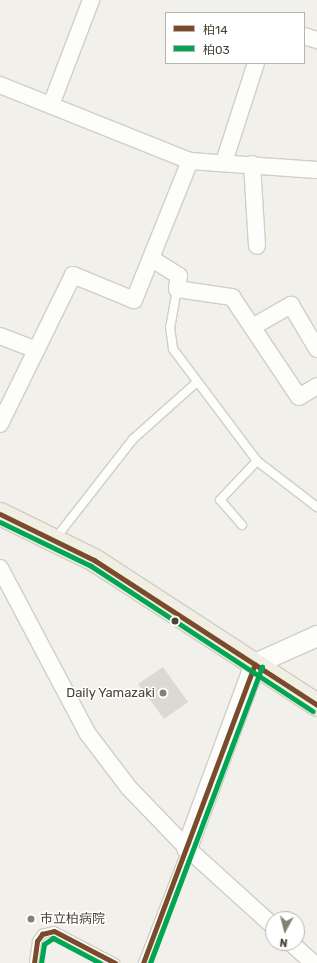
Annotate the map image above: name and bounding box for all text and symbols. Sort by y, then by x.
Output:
legend [165,12,305,64]
text: 柏14 [203,23,228,37]
text: 柏03 [203,43,230,57]
unlabelled marker [170,616,180,626]
place label: Daily Yamazaki [66,685,155,701]
marker: Daily Yamazaki [158,688,168,698]
place label: 市立柏病院 [40,911,105,927]
north arrow [265,911,305,951]
marker: 市立柏病院 [25,913,37,925]
text: N [279,935,288,949]

